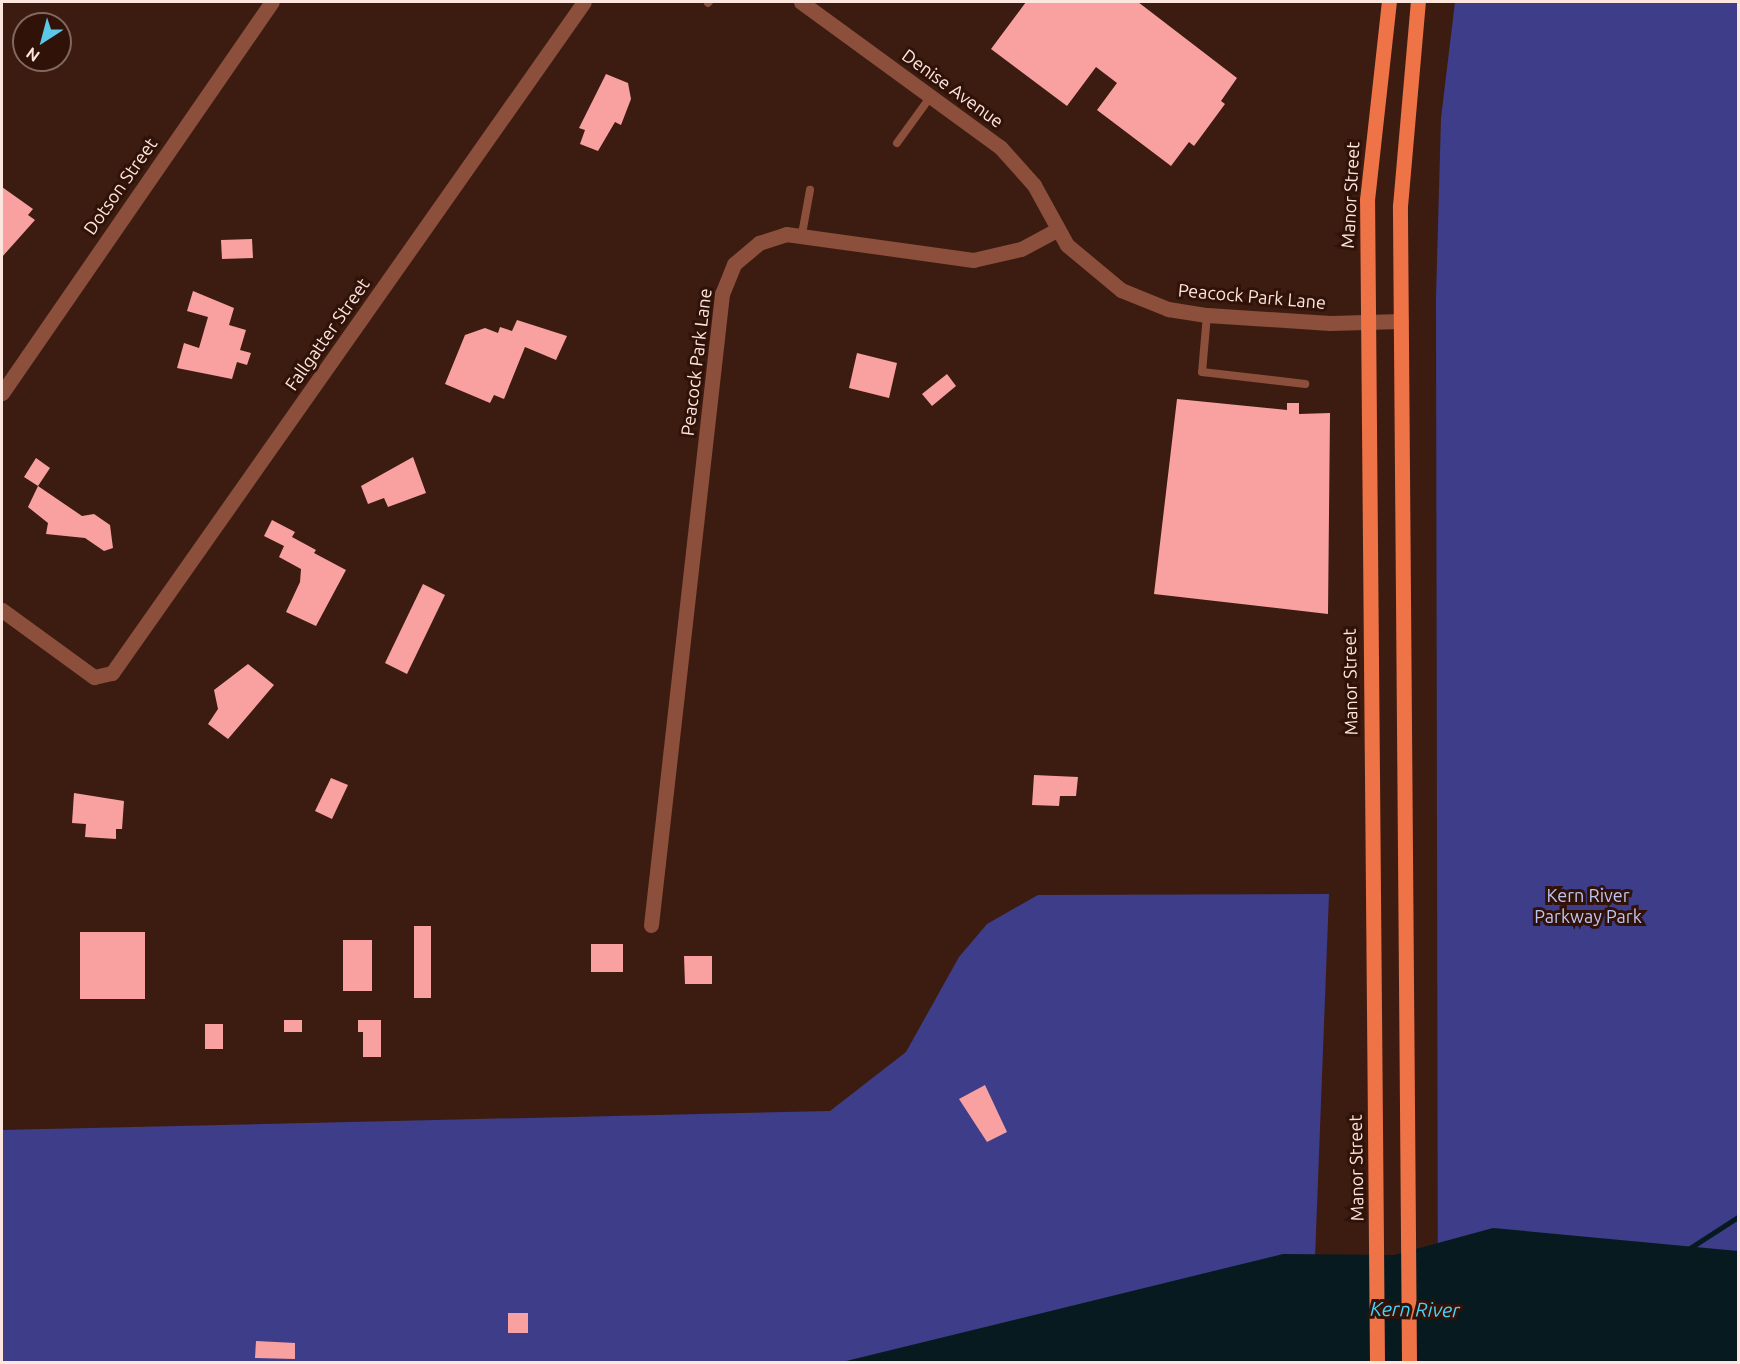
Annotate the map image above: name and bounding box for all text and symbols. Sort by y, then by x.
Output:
north arrow [12,12,72,72]
text: N [22,44,43,66]
street label: Denise Avenue [898,44,1008,132]
street label: Dotson Street [79,133,161,239]
street label: Manor Street [1336,141,1364,249]
street label: Fallgatter Street [280,274,374,394]
street label: Peacock Park Lane [1177,279,1327,313]
street label: Peacock Park Lane [676,287,716,437]
street label: Manor Street [1338,628,1362,736]
park label: Kern River Parkway Park [1534,885,1642,928]
street label: Manor Street [1344,1114,1368,1222]
water label: Kern River [1370,1296,1460,1322]

